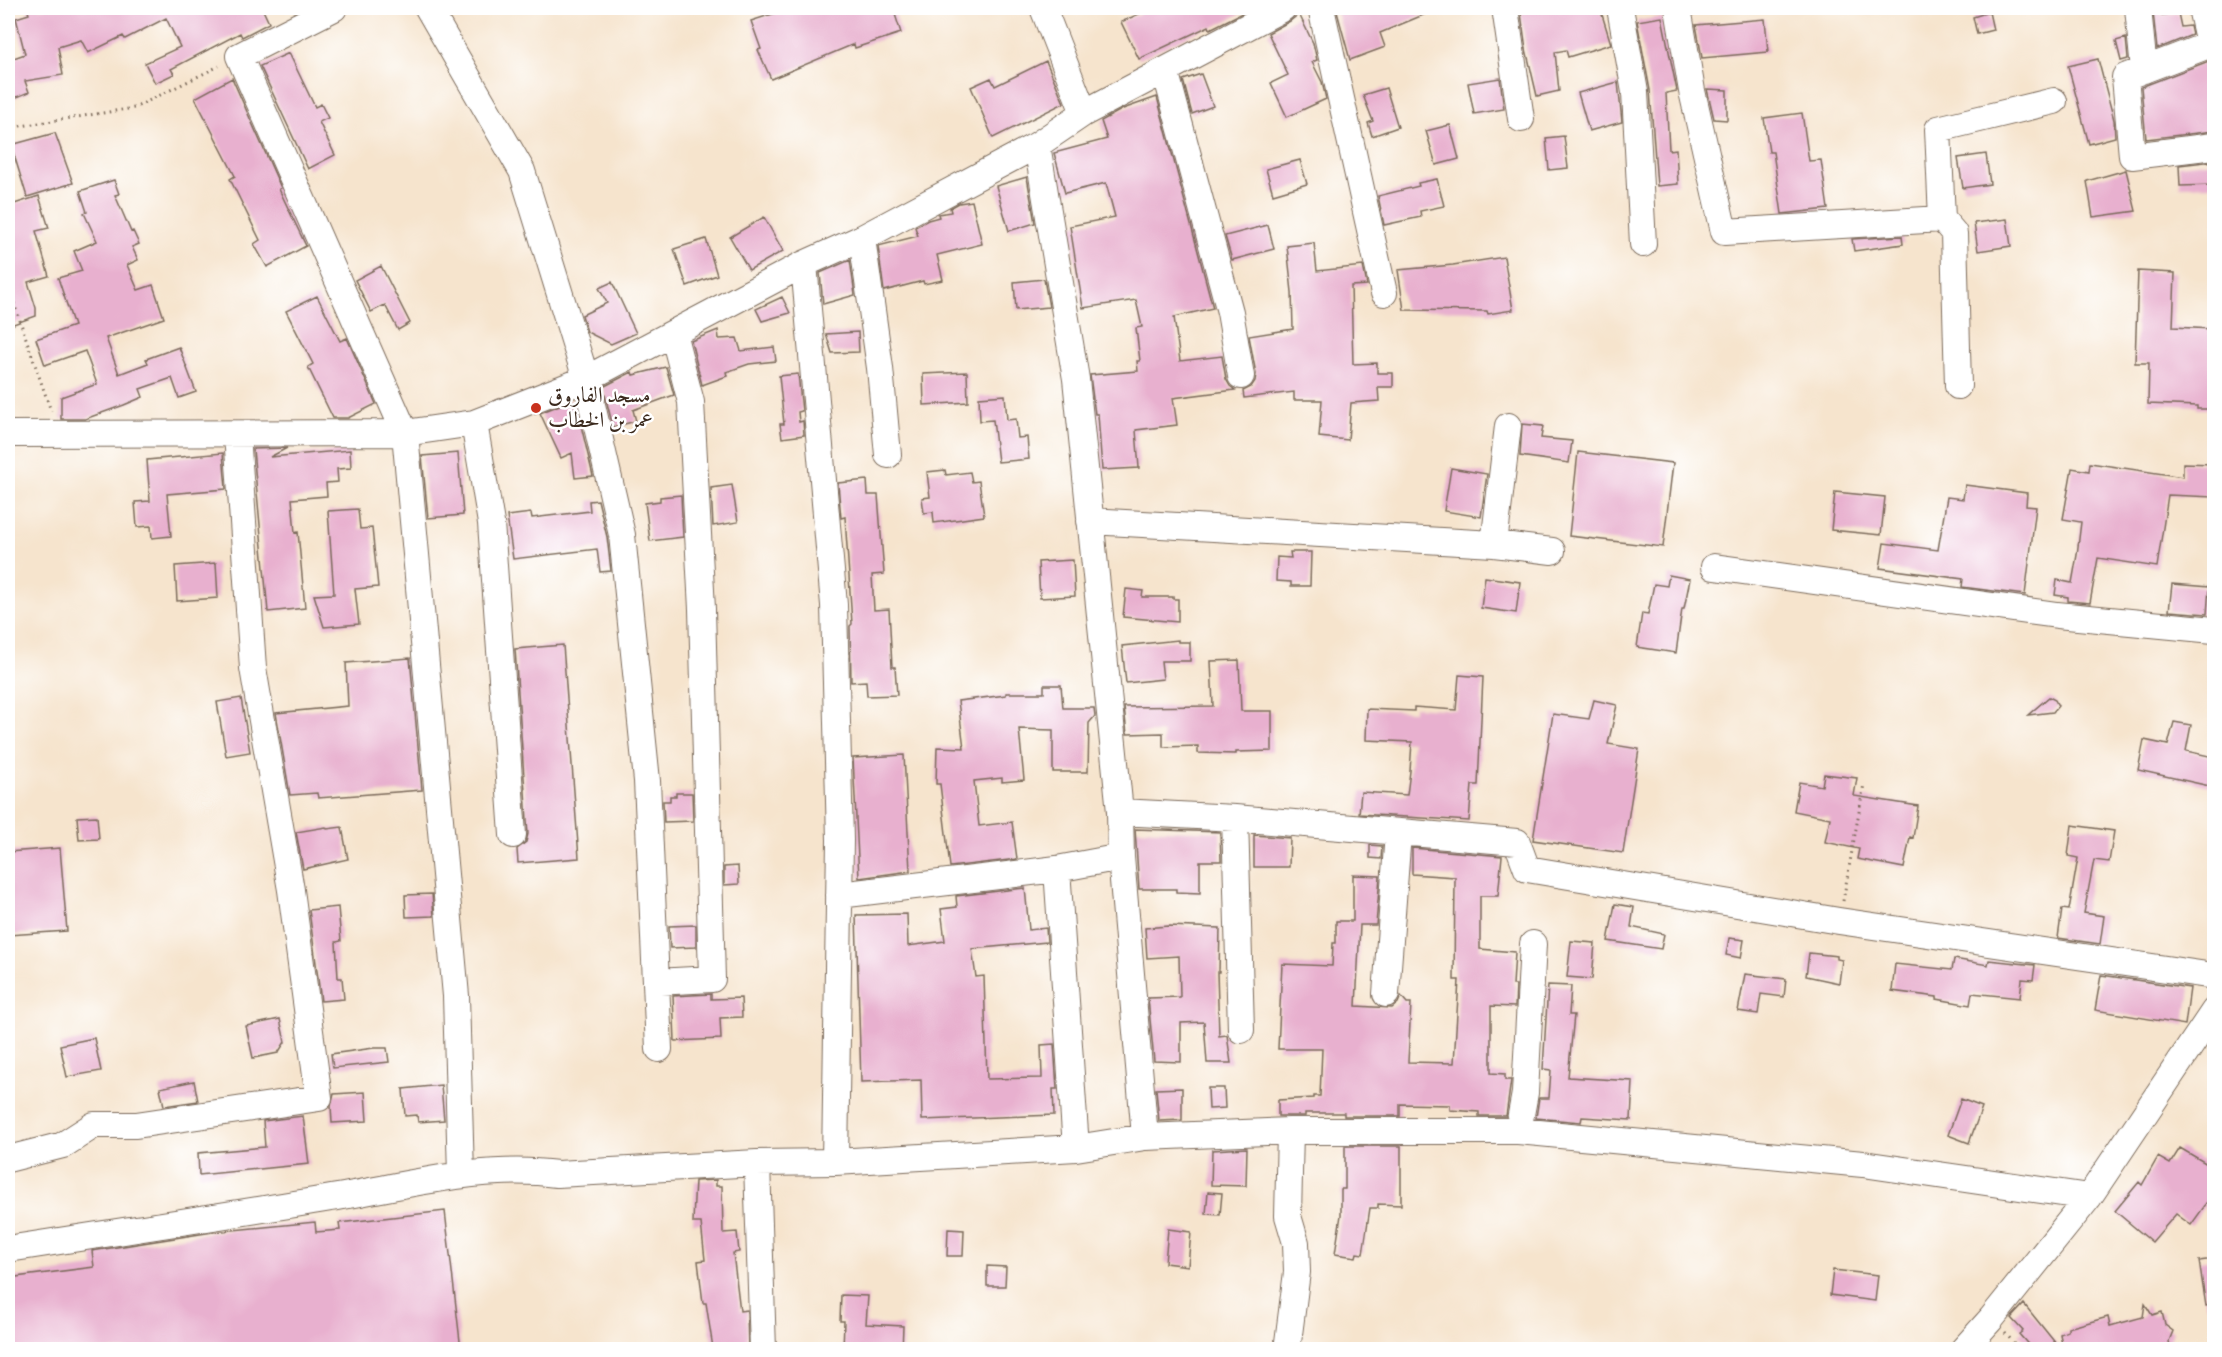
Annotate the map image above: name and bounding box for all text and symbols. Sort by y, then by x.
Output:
place label: مسجد الفاروق عمر بن الخطاب [548,381,653,434]
marker: مسجد الفاروق عمر بن الخطاب [529,401,543,415]

